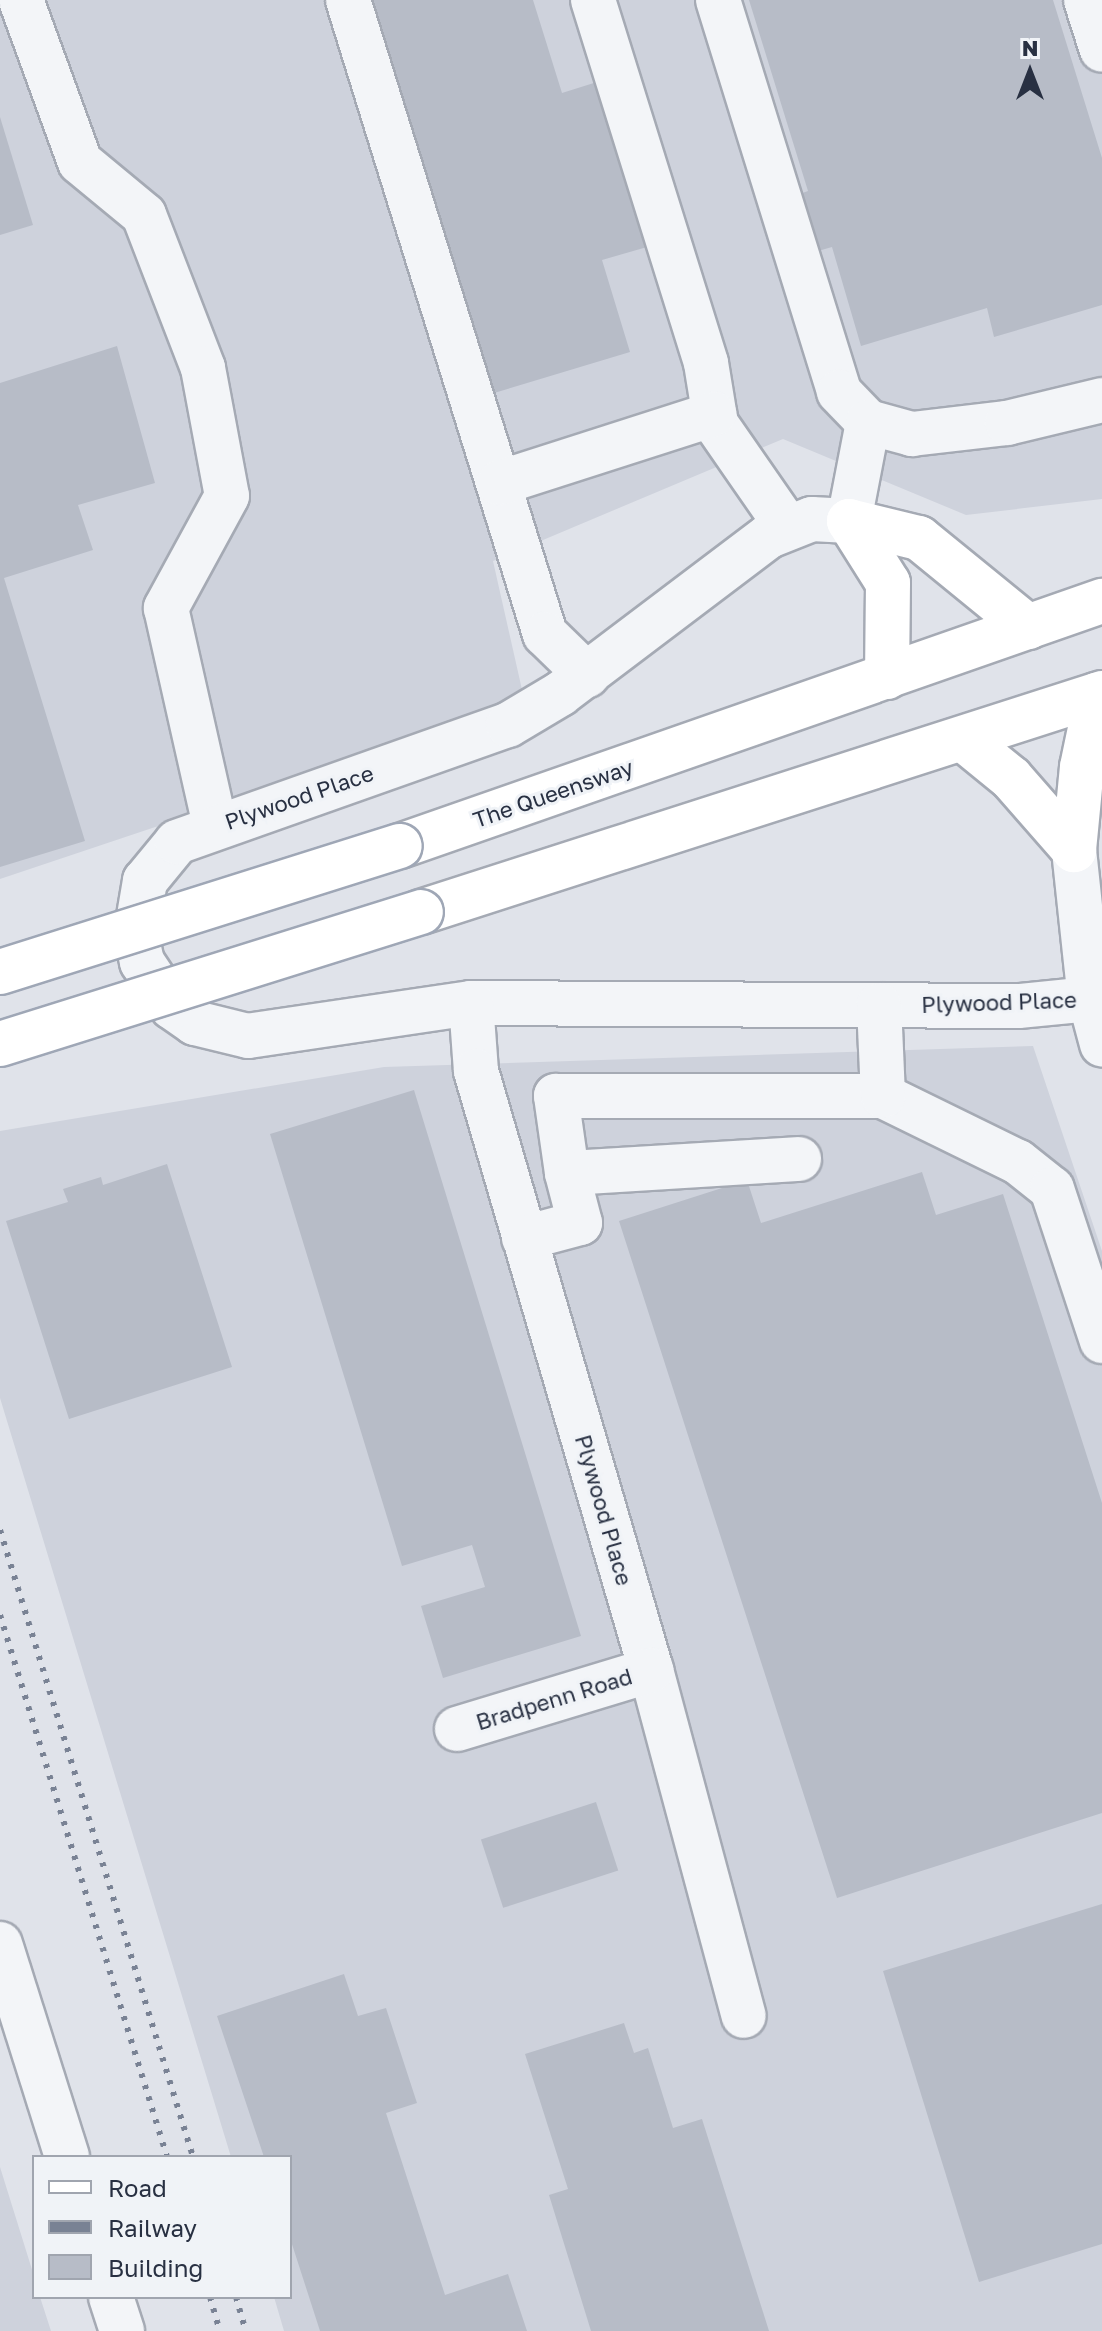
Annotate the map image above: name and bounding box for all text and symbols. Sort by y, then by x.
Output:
north arrow [990,32,1070,112]
text: N [1022,34,1038,61]
street label: The Queensway [470,753,636,833]
street label: Plywood Place [221,759,377,835]
street label: Plywood Place [921,986,1077,1018]
street label: Plywood Place [570,1432,638,1588]
street label: Bradpenn Road [473,1663,635,1735]
legend [32,2155,292,2299]
text: Road [108,2173,167,2202]
text: Railway [108,2213,197,2242]
text: Building [108,2253,203,2282]

